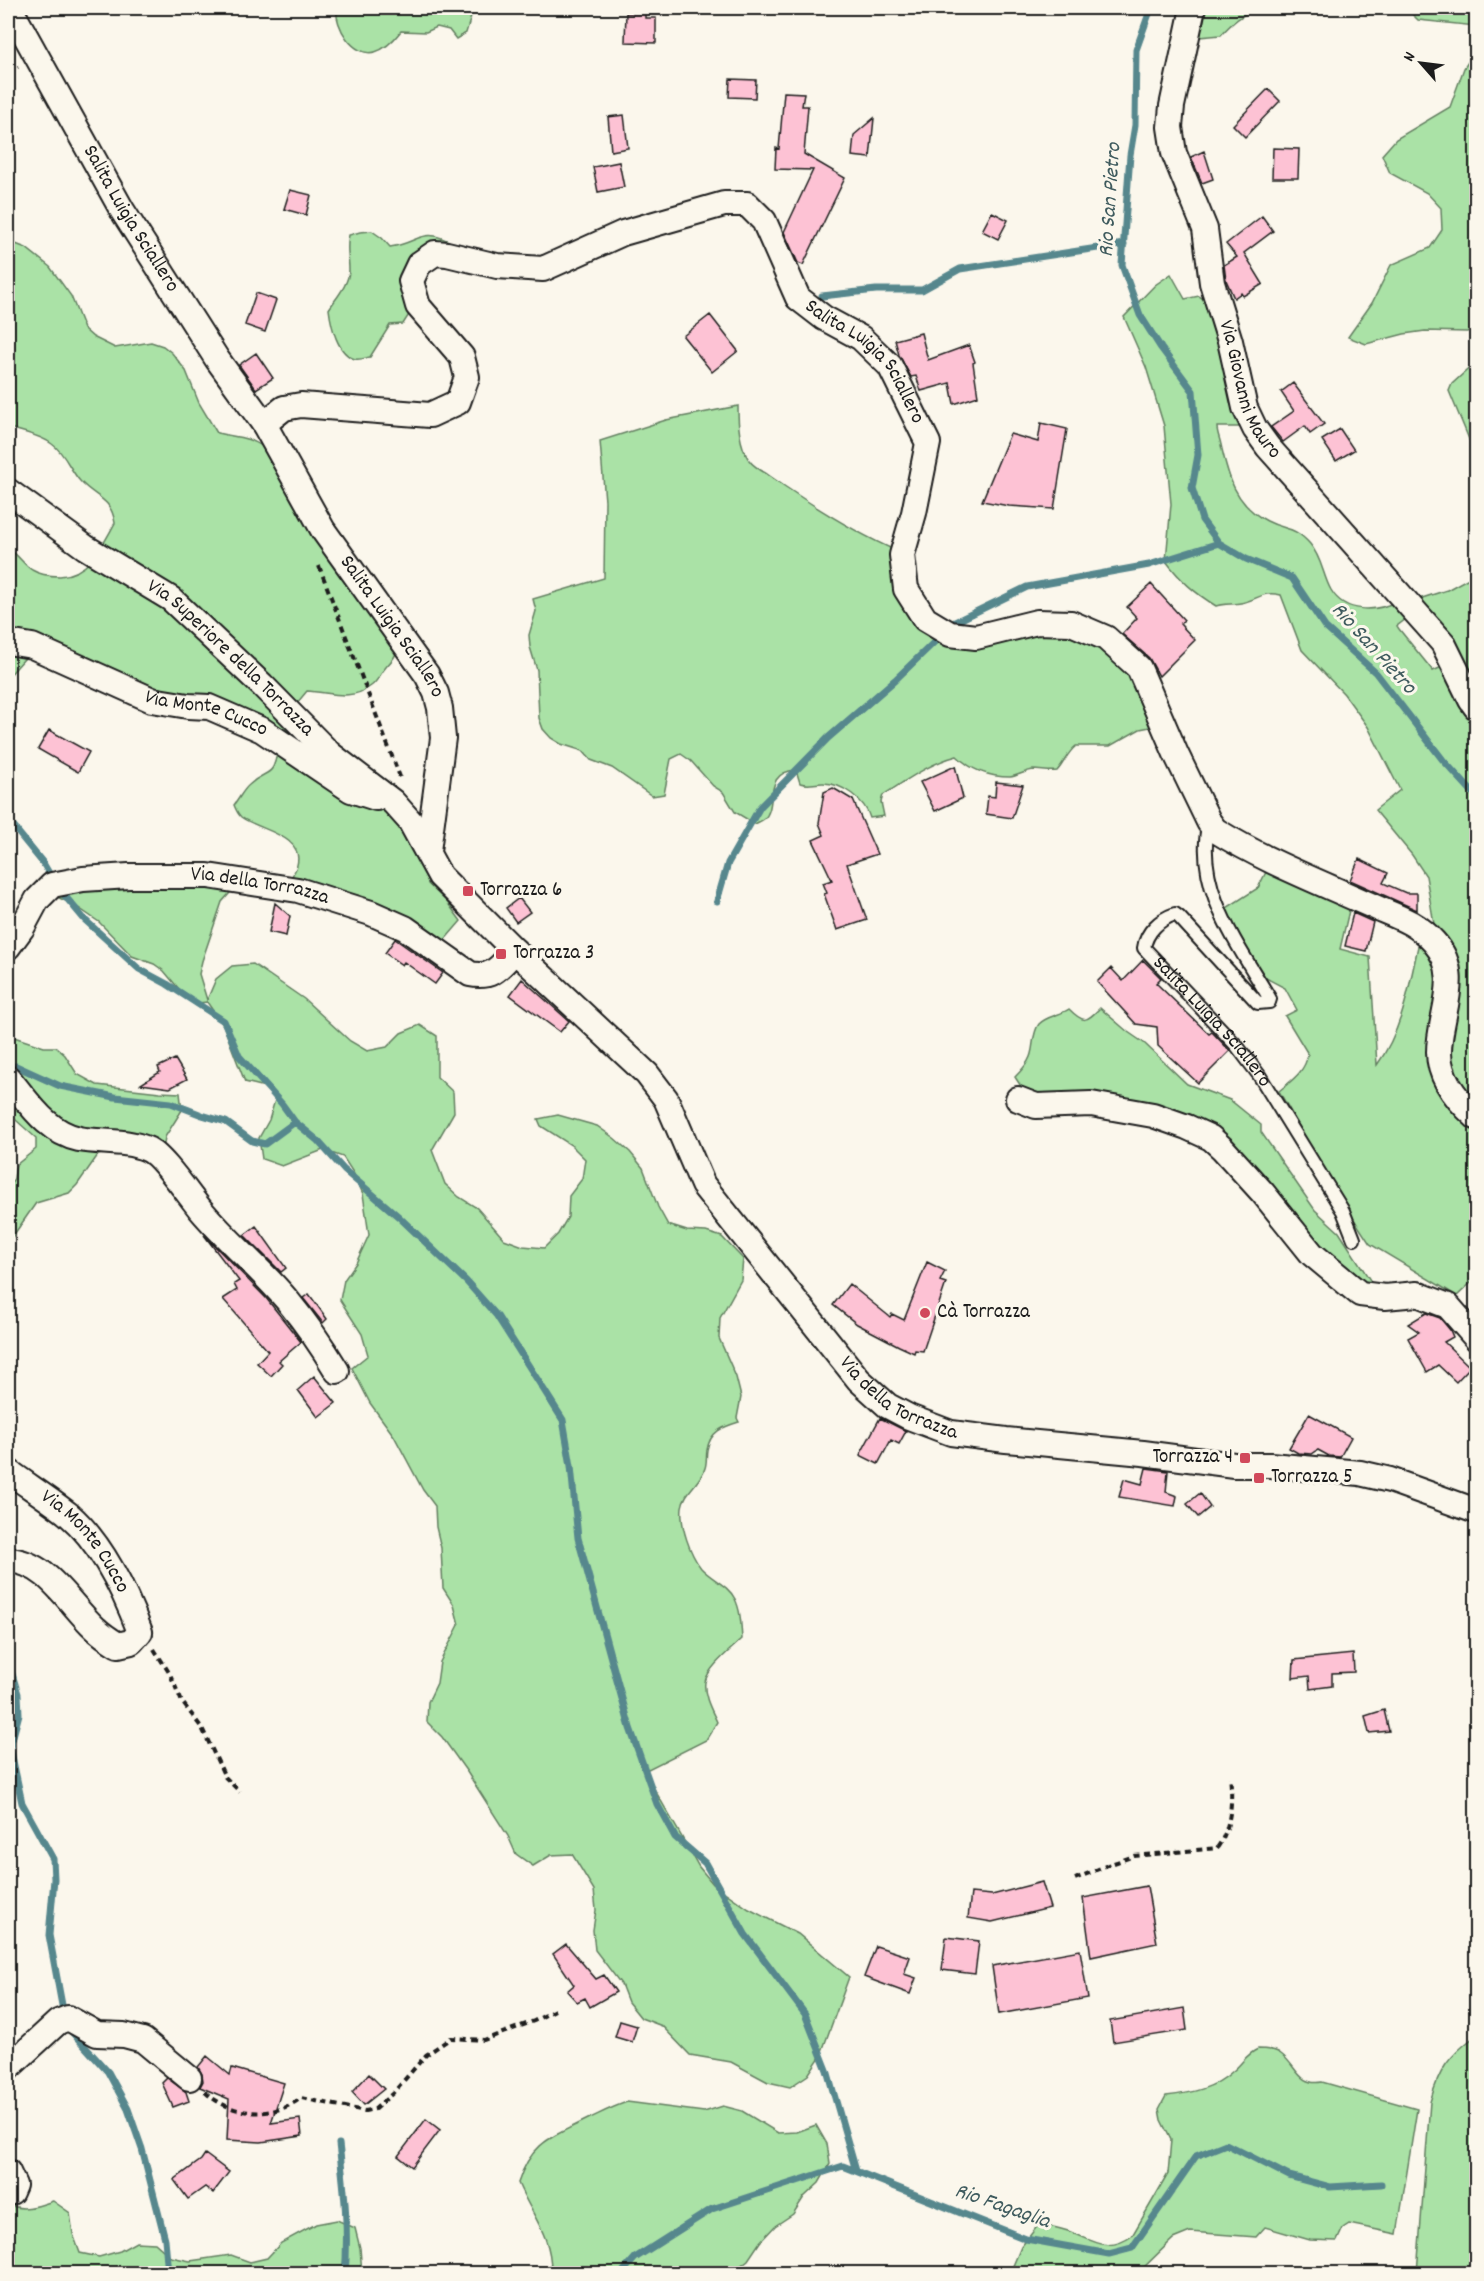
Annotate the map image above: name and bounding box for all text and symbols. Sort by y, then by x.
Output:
north arrow [1391,33,1451,93]
text: N [1398,48,1422,66]
street label: Salita Luigia Sciallero [74,140,186,299]
water label: Rio San Pietro [1092,141,1131,258]
street label: Salita Luigia Sciallero [797,293,931,429]
street label: Via Giovanni Mauro [1210,317,1288,467]
street label: Salita Luigia Sciallero [331,550,451,703]
street label: Via Superiore della Torrazza [141,572,321,745]
water label: Rio San Pietro [1323,596,1424,703]
street label: Via Monte Cucco [139,683,272,746]
street label: Via della Torrazza [191,861,334,914]
place label: Torrazza 6 [480,876,562,906]
marker: Torrazza 6 [461,884,475,898]
place label: Torrazza 3 [513,939,594,969]
marker: Torrazza 3 [494,947,508,961]
street label: Salita Luigia Sciallero [1144,950,1278,1093]
place label: Cà Torrazza [937,1298,1031,1328]
marker: Cà Torrazza [918,1306,932,1320]
street label: Via della Torrazza [831,1350,960,1449]
place label: Torrazza 4 [1152,1443,1233,1473]
marker: Torrazza 4 [1238,1451,1252,1465]
place label: Torrazza 5 [1271,1463,1353,1493]
marker: Torrazza 5 [1252,1471,1266,1485]
street label: Via Monte Cucco [34,1483,136,1599]
water label: Rio Fagaglia [950,2176,1055,2238]

